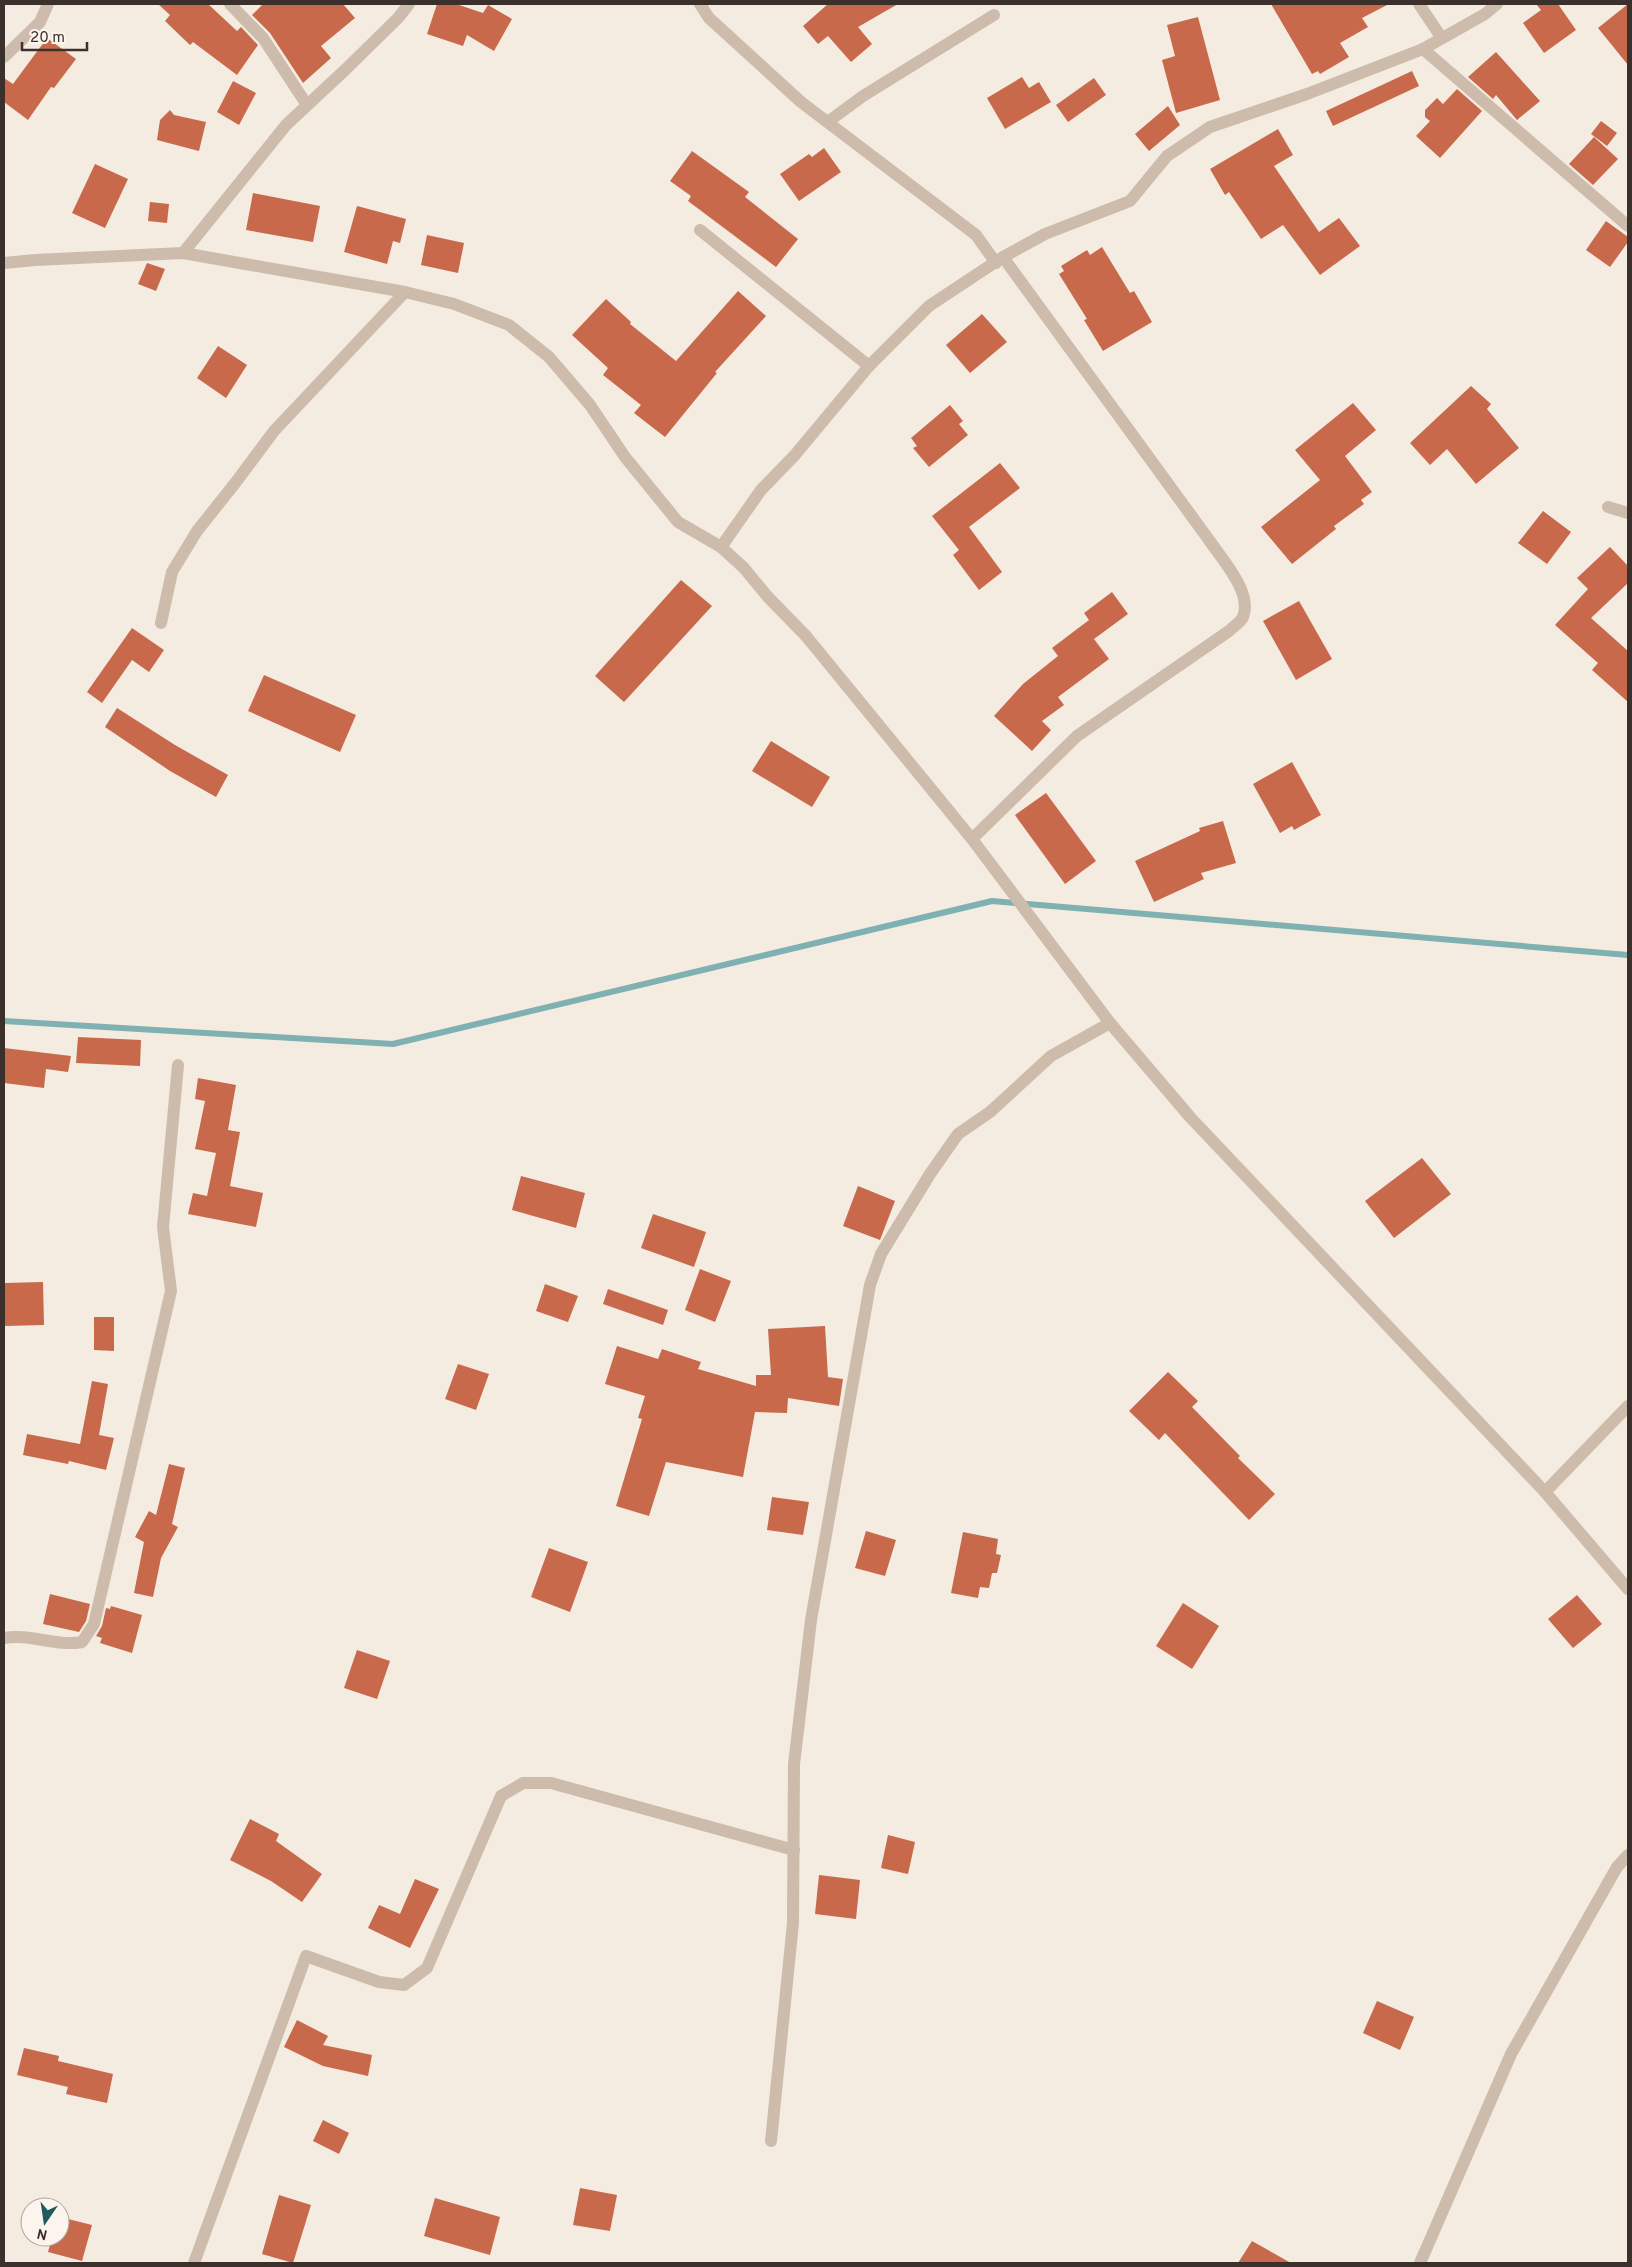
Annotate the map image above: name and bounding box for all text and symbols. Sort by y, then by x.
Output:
scale bar [22,20,88,52]
text: 20 m [30,29,65,48]
north arrow [20,2197,70,2247]
text: N [36,2224,49,2243]

